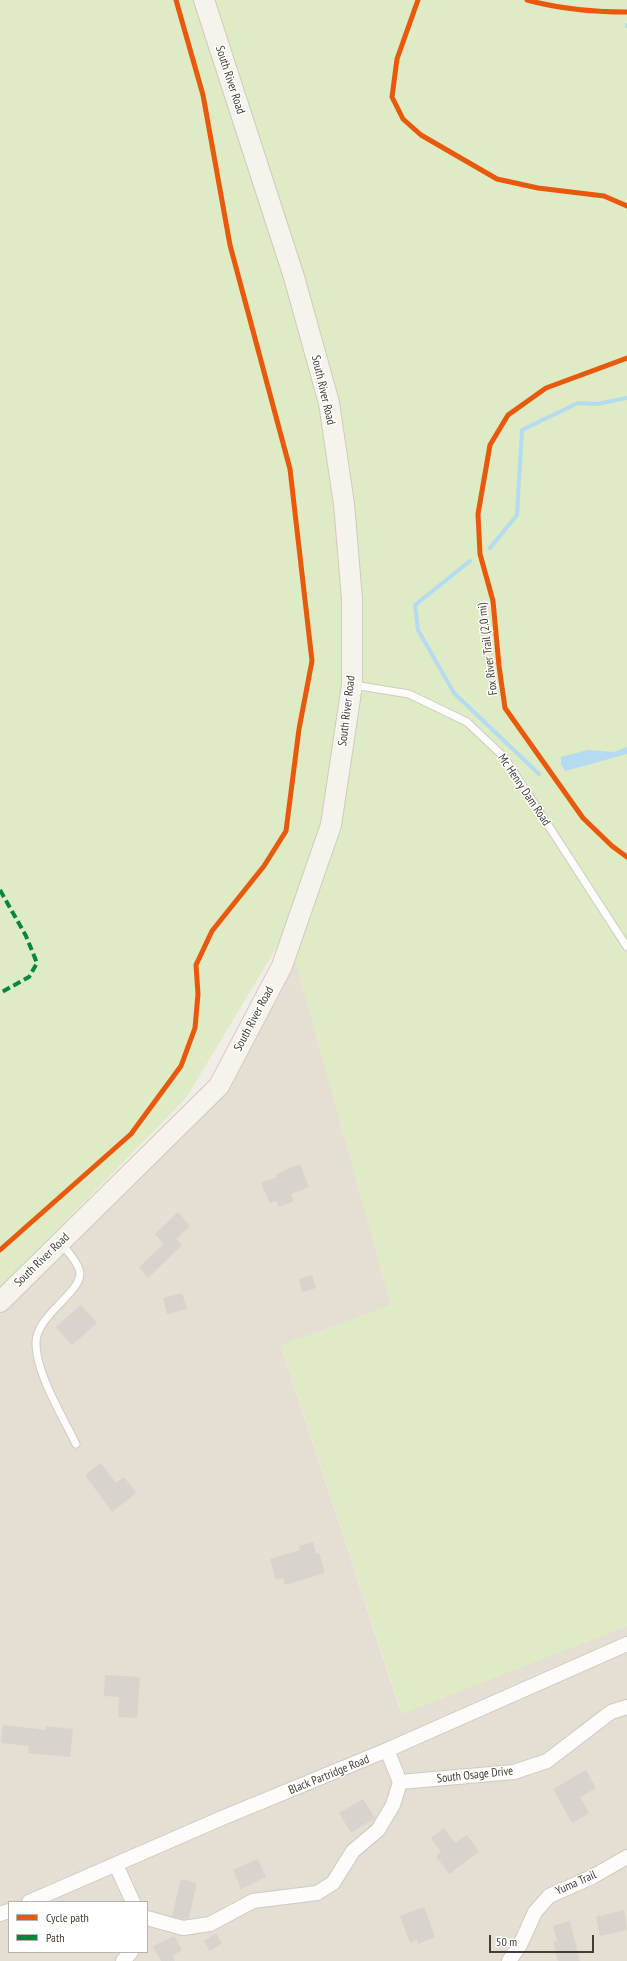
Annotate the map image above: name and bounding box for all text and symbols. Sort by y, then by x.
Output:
street label: South River Road [212,44,248,116]
street label: South River Road [308,354,338,426]
street label: Fox River Trail (2.0 mi) [475,602,501,696]
street label: South River Road [336,675,358,747]
street label: Mc Henry Dam Road [495,751,553,829]
street label: South River Road [231,984,277,1054]
street label: South River Road [11,1230,73,1290]
street label: Black Partridge Road [287,1752,371,1798]
street label: South Osage Drive [436,1764,514,1786]
street label: Yuma Trail [553,1868,599,1898]
legend [8,1901,148,1953]
text: Cycle path [46,1910,89,1925]
scale bar [491,1927,596,1953]
text: Path [46,1930,64,1945]
text: 50 m [496,1934,517,1949]

